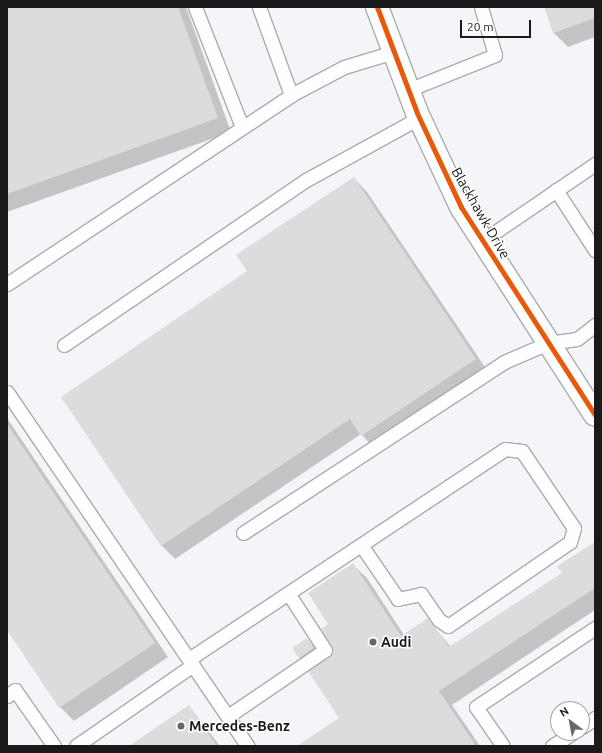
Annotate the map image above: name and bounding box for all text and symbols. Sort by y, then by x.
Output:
scale bar [462,12,533,38]
text: 20 m [467,20,494,33]
street label: Blackhawk Drive [448,164,514,262]
place label: Audi [381,634,411,650]
marker: Audi [368,637,378,647]
north arrow [550,701,590,741]
text: N [558,704,571,719]
place label: Mercedes-Benz [189,718,290,734]
marker: Mercedes-Benz [176,721,186,731]

